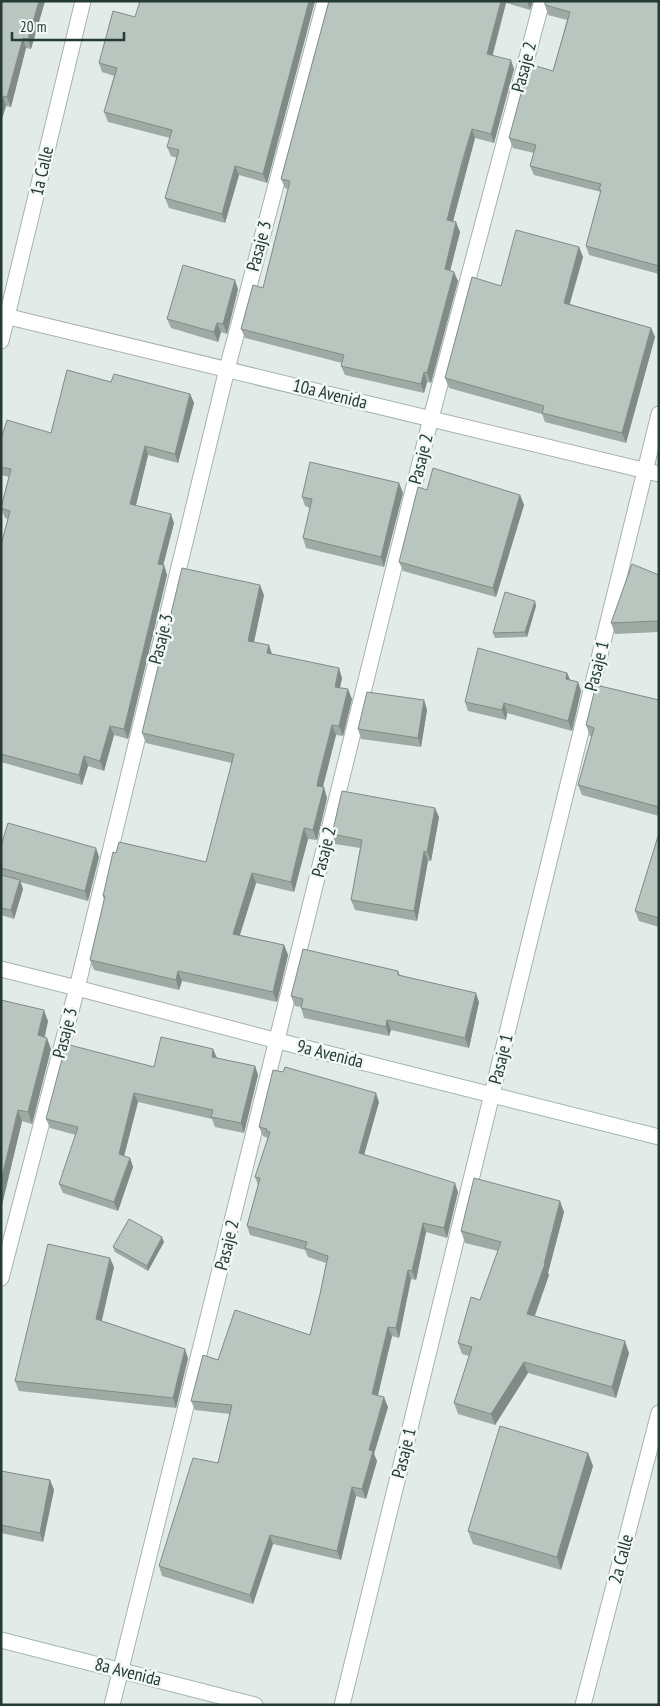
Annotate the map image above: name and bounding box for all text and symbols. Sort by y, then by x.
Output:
scale bar [12,10,125,42]
text: 20 m [20,17,46,36]
street label: Pasaje 2 [506,39,541,95]
street label: 1a Calle [25,144,58,198]
street label: Pasaje 3 [241,218,276,274]
street label: 10a Avenida [291,373,370,414]
street label: Pasaje 2 [403,431,438,487]
street label: Pasaje 3 [143,611,178,667]
street label: Pasaje 1 [579,638,614,694]
street label: Pasaje 2 [306,824,341,880]
street label: Pasaje 3 [47,1005,82,1061]
street label: Pasaje 1 [483,1031,518,1087]
street label: 9a Avenida [294,1034,366,1073]
street label: Pasaje 2 [209,1217,244,1273]
street label: Pasaje 1 [386,1425,421,1481]
street label: 2a Calle [603,1532,638,1586]
street label: 8a Avenida [92,1652,164,1691]

